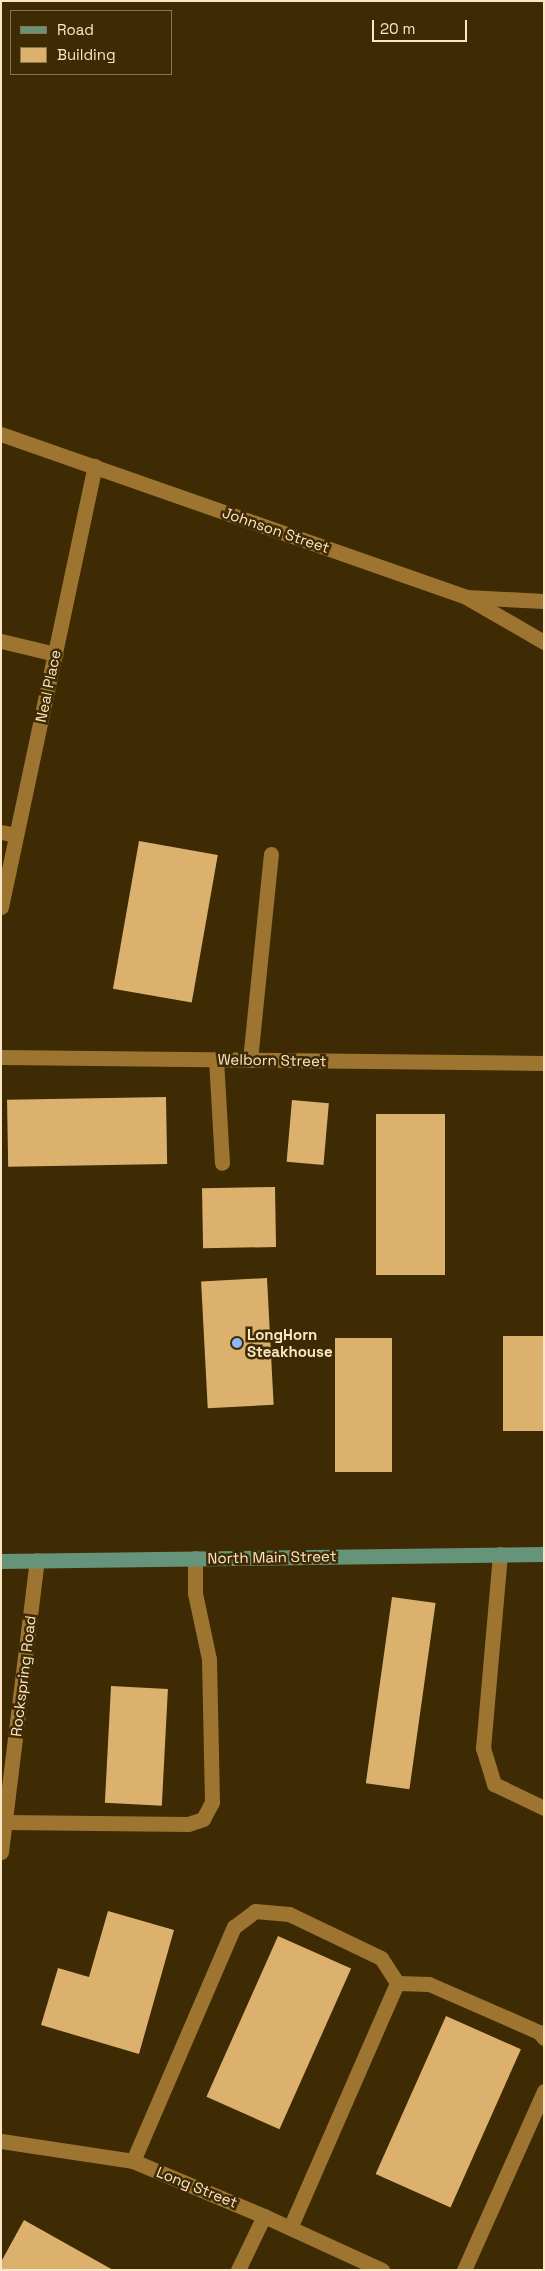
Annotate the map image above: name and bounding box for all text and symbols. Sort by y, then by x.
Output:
legend [10,10,172,75]
scale bar [375,10,470,42]
text: 20 m [380,19,415,38]
text: Road [57,20,94,39]
text: Building [57,45,116,64]
street label: Johnson Street [220,503,332,557]
street label: Neal Place [32,648,64,724]
street label: Welborn Street [217,1050,327,1070]
place label: LongHorn Steakhouse [247,1325,333,1360]
marker: LongHorn Steakhouse [231,1337,243,1349]
street label: North Main Street [207,1547,337,1567]
street label: Rockspring Road [7,1614,39,1738]
street label: Long Street [154,2163,240,2211]

